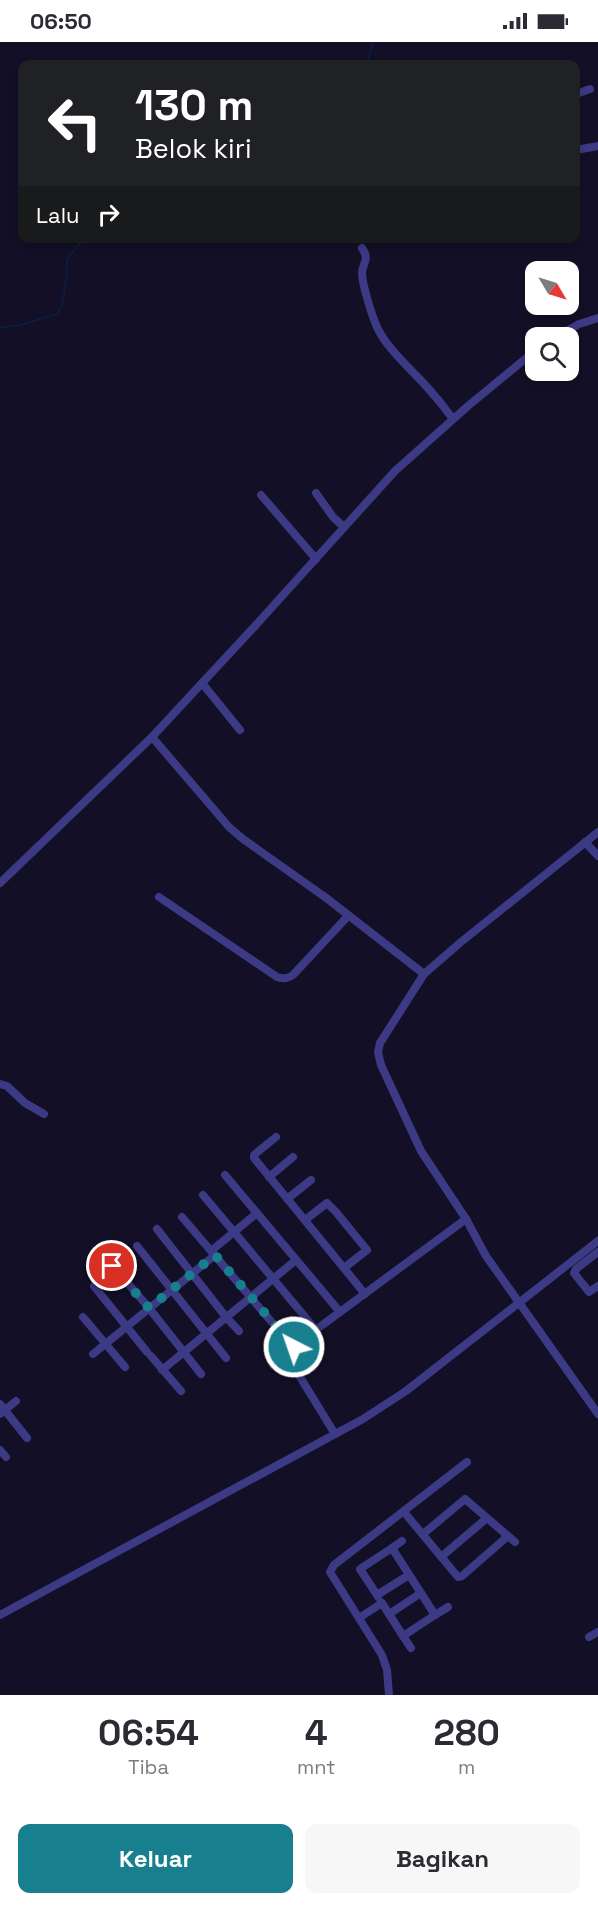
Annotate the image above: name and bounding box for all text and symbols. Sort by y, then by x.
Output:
text: 06:50 [30,7,92,35]
text: 130 m [135,79,253,132]
icon: left [36,84,114,162]
text: Belok kiri [135,131,252,166]
icon: right [92,198,125,231]
text: Lalu [36,201,80,229]
north arrow [525,261,579,315]
map controls [525,261,579,381]
button: search [525,327,579,381]
pin [86,1240,137,1291]
icon: arrive [95,1249,128,1282]
position arrow [262,1315,326,1379]
text: 06:54 [98,1710,199,1756]
text: 4 [305,1710,328,1756]
text: 280 [434,1710,500,1756]
text: Tiba [128,1754,169,1780]
text: mnt [297,1754,335,1780]
text: m [458,1754,475,1780]
button: Keluar [18,1824,293,1893]
button: Bagikan [305,1824,580,1893]

